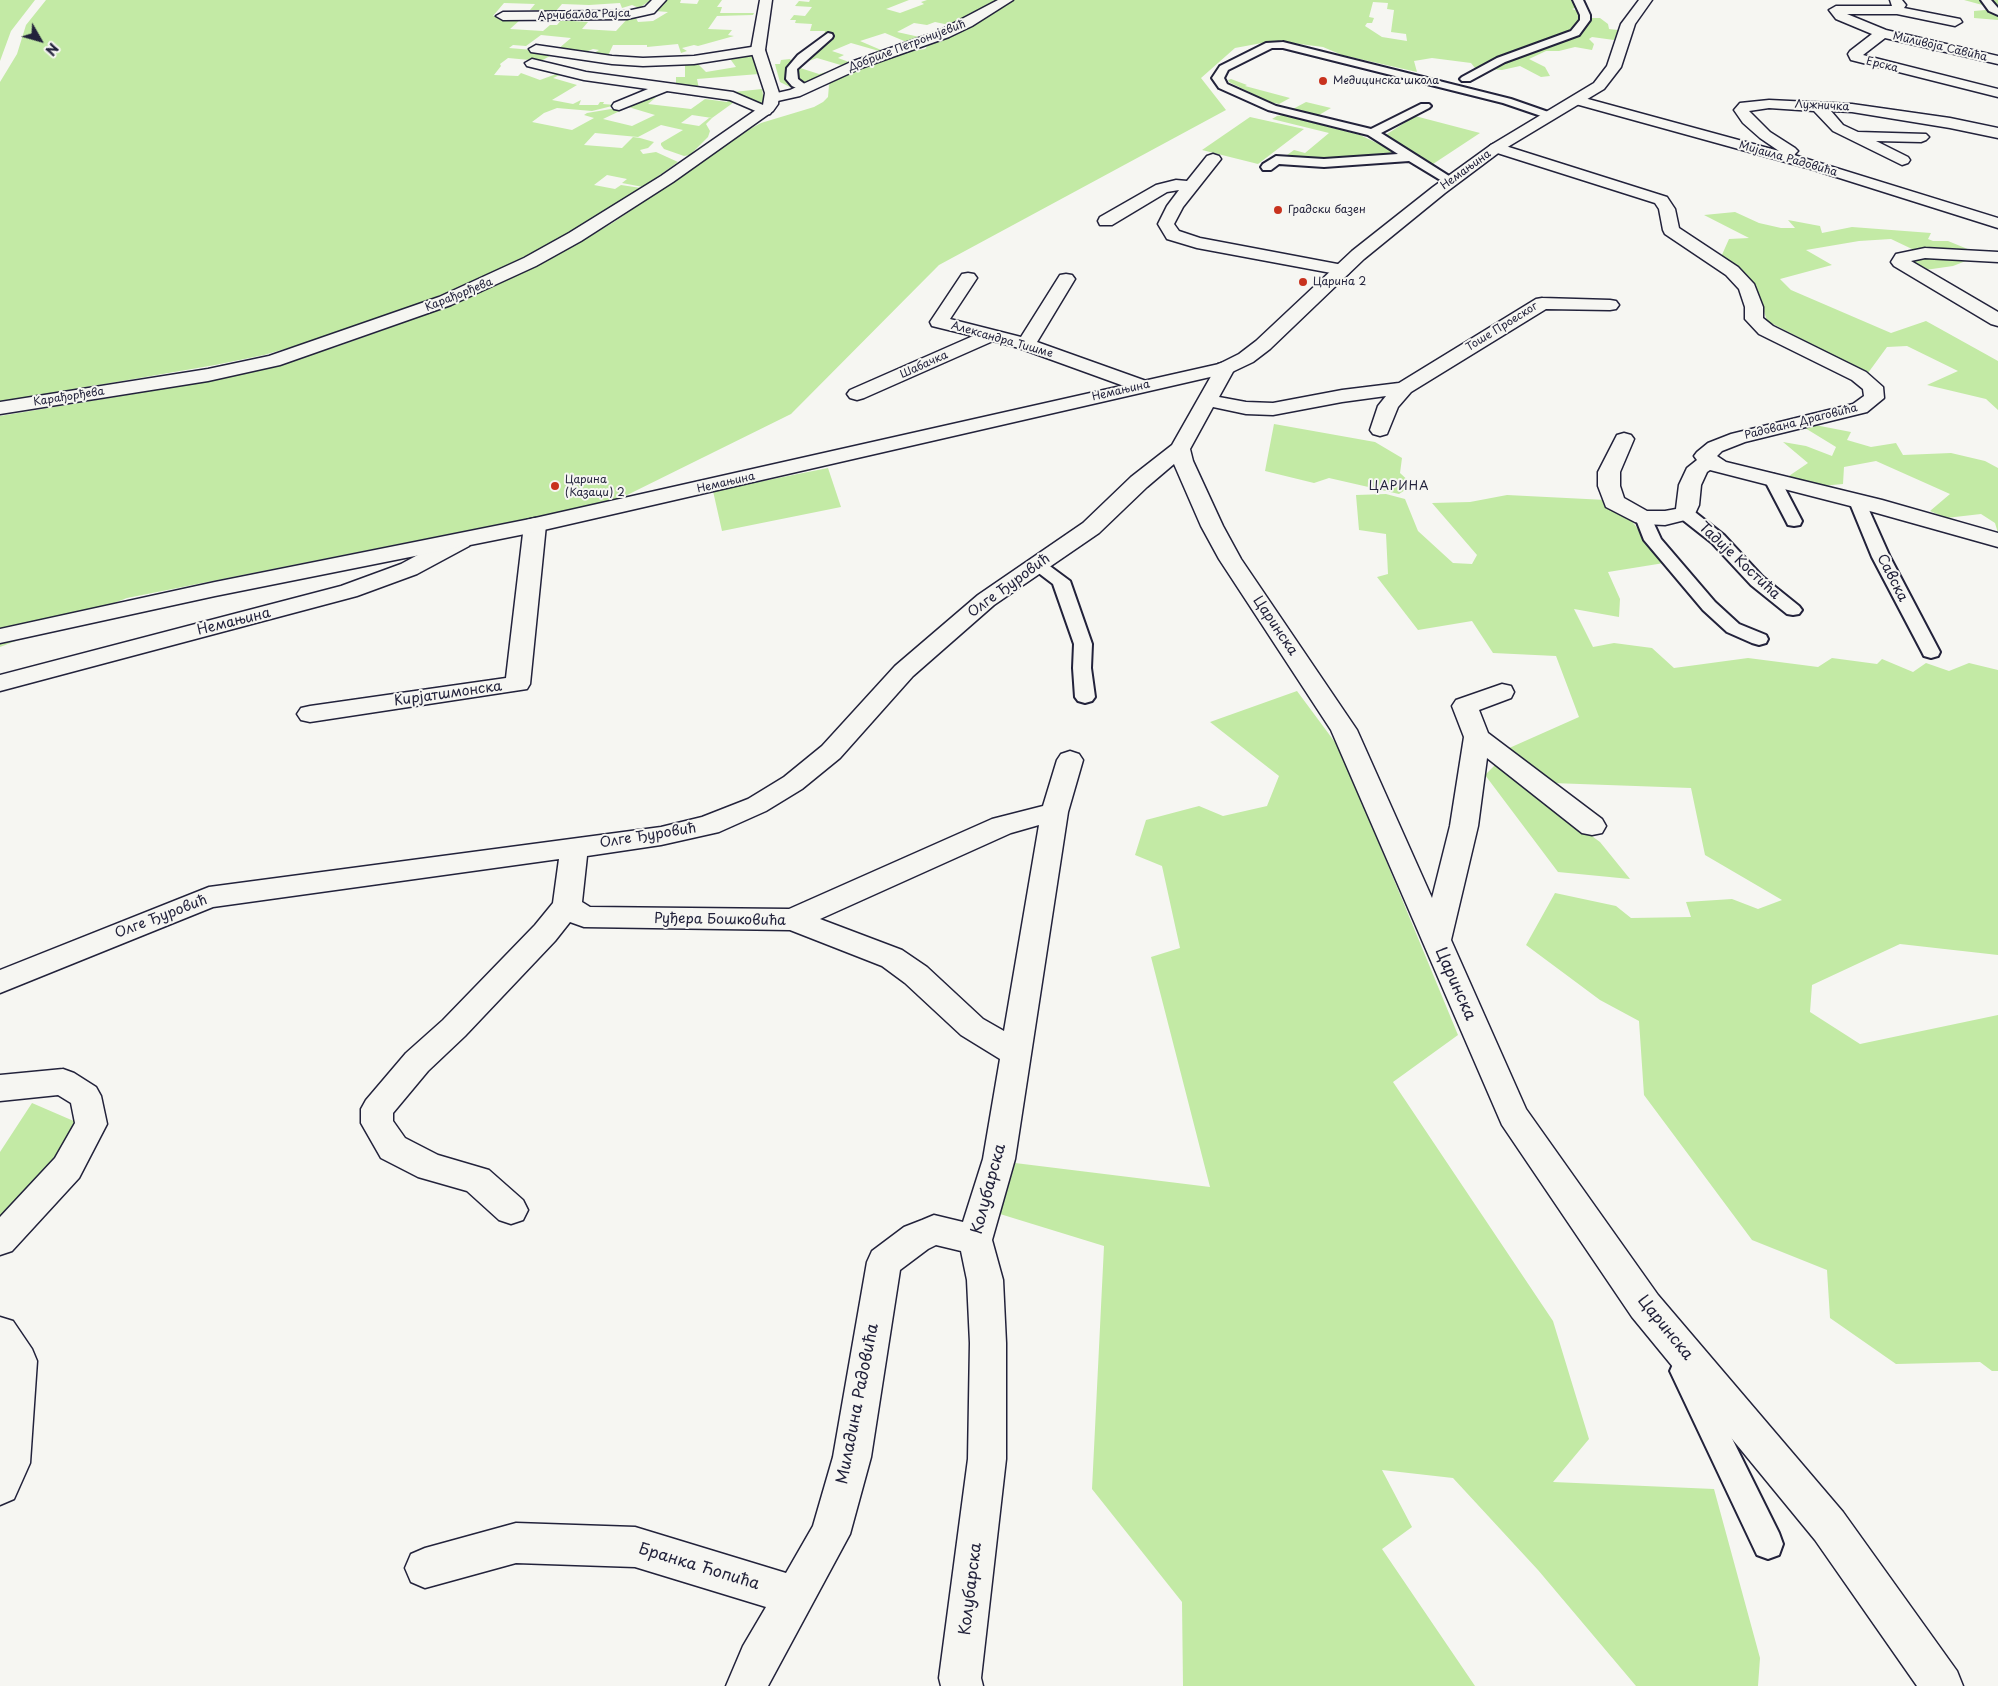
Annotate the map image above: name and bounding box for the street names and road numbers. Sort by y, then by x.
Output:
street label: Арчибалда Рајса [537,7,631,23]
street label: Добриле Петронијевић [847,18,967,74]
street label: Миливоја Савића [1892,30,1988,64]
street label: Ерска [1865,55,1899,75]
street label: Лужничка [1794,98,1850,114]
street label: Мијаила Радовића [1737,139,1839,179]
street label: Немањина [1438,147,1494,193]
street label: Карађорђева [423,275,495,315]
street label: Тоше Проеског [1464,300,1540,354]
street label: Александра Тишме [950,319,1054,361]
street label: Шабачка [898,349,950,381]
street label: Немањина [1091,378,1151,404]
street label: Карађорђева [33,385,105,409]
street label: Радована Драговића [1743,402,1859,442]
street label: Немањина [696,470,756,496]
street label: Тадије Костића [1695,519,1783,603]
street label: Олге Ђуровић [965,551,1053,621]
street label: Савска [1873,551,1911,605]
street label: Царинска [1249,593,1301,659]
street label: Немањина [196,605,272,639]
street label: Кирјатшмонска [393,678,503,710]
street label: Олге Ђуровић [599,820,697,852]
street label: Олге Ђуровић [113,892,209,942]
street label: Руђера Бошковића [654,910,786,930]
street label: Царинска [1430,945,1480,1023]
street label: Колубарска [968,1142,1010,1236]
street label: Царинска [1633,1292,1697,1364]
street label: Миладина Радовића [833,1322,883,1486]
street label: Бранка Ћопића [636,1540,762,1594]
street label: Колубарска [956,1542,986,1636]

